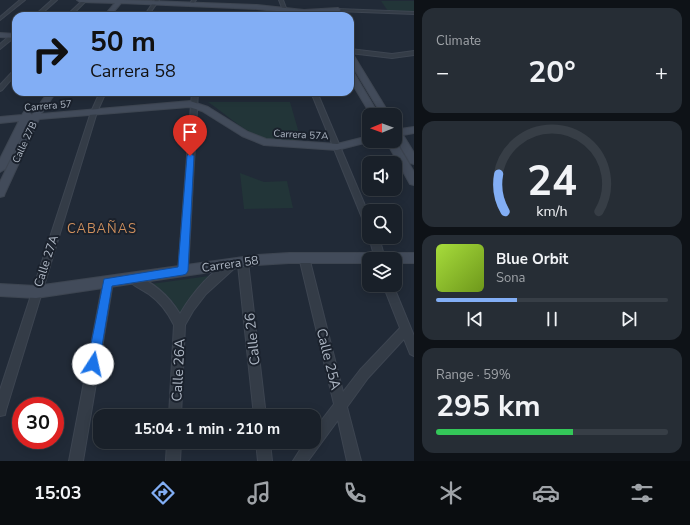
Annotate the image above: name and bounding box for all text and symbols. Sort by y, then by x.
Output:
text: 50 m [90,23,156,61]
icon: right [24,28,76,80]
text: Climate [436,32,481,50]
text: 20° [528,52,576,93]
text: − [436,58,449,88]
text: + [655,58,668,88]
text: Carrera 58 [90,59,176,83]
street label: Carrera 57 [24,97,72,115]
north arrow [362,108,402,148]
map controls [362,108,402,292]
pin [173,115,207,156]
street label: Calle 27B [9,119,41,165]
icon: arrive [179,121,201,143]
street label: Carrera 57A [273,127,329,143]
text: 24 [527,153,577,210]
button: sound [362,156,402,196]
text: km/h [536,201,568,220]
button: search [362,204,402,244]
district label: CABAÑAS [67,220,137,238]
street label: Calle 27A [30,233,62,289]
text: Blue Orbit [496,249,568,269]
street label: Carrera 58 [201,252,259,276]
button: layers [362,252,402,292]
text: Sona [496,269,526,287]
icon: previous [464,308,486,330]
icon: pause [541,308,563,330]
icon: next [618,308,640,330]
street label: Calle 26 [240,312,265,366]
street label: Calle 25A [312,326,345,392]
street label: Calle 26A [167,338,190,402]
position arrow [72,343,114,385]
text: Range · 59% [436,366,511,384]
text: 295 km [436,386,541,427]
speed limit sign: 30 [12,397,64,449]
text: 15:04 · 1 min · 210 m [134,419,280,439]
icon: directions [149,479,177,507]
icon: music [245,479,273,507]
icon: phone [341,479,369,507]
icon: climate [437,479,465,507]
icon: car [532,479,560,507]
icon: filters [628,479,656,507]
text: 15:03 [34,481,82,505]

